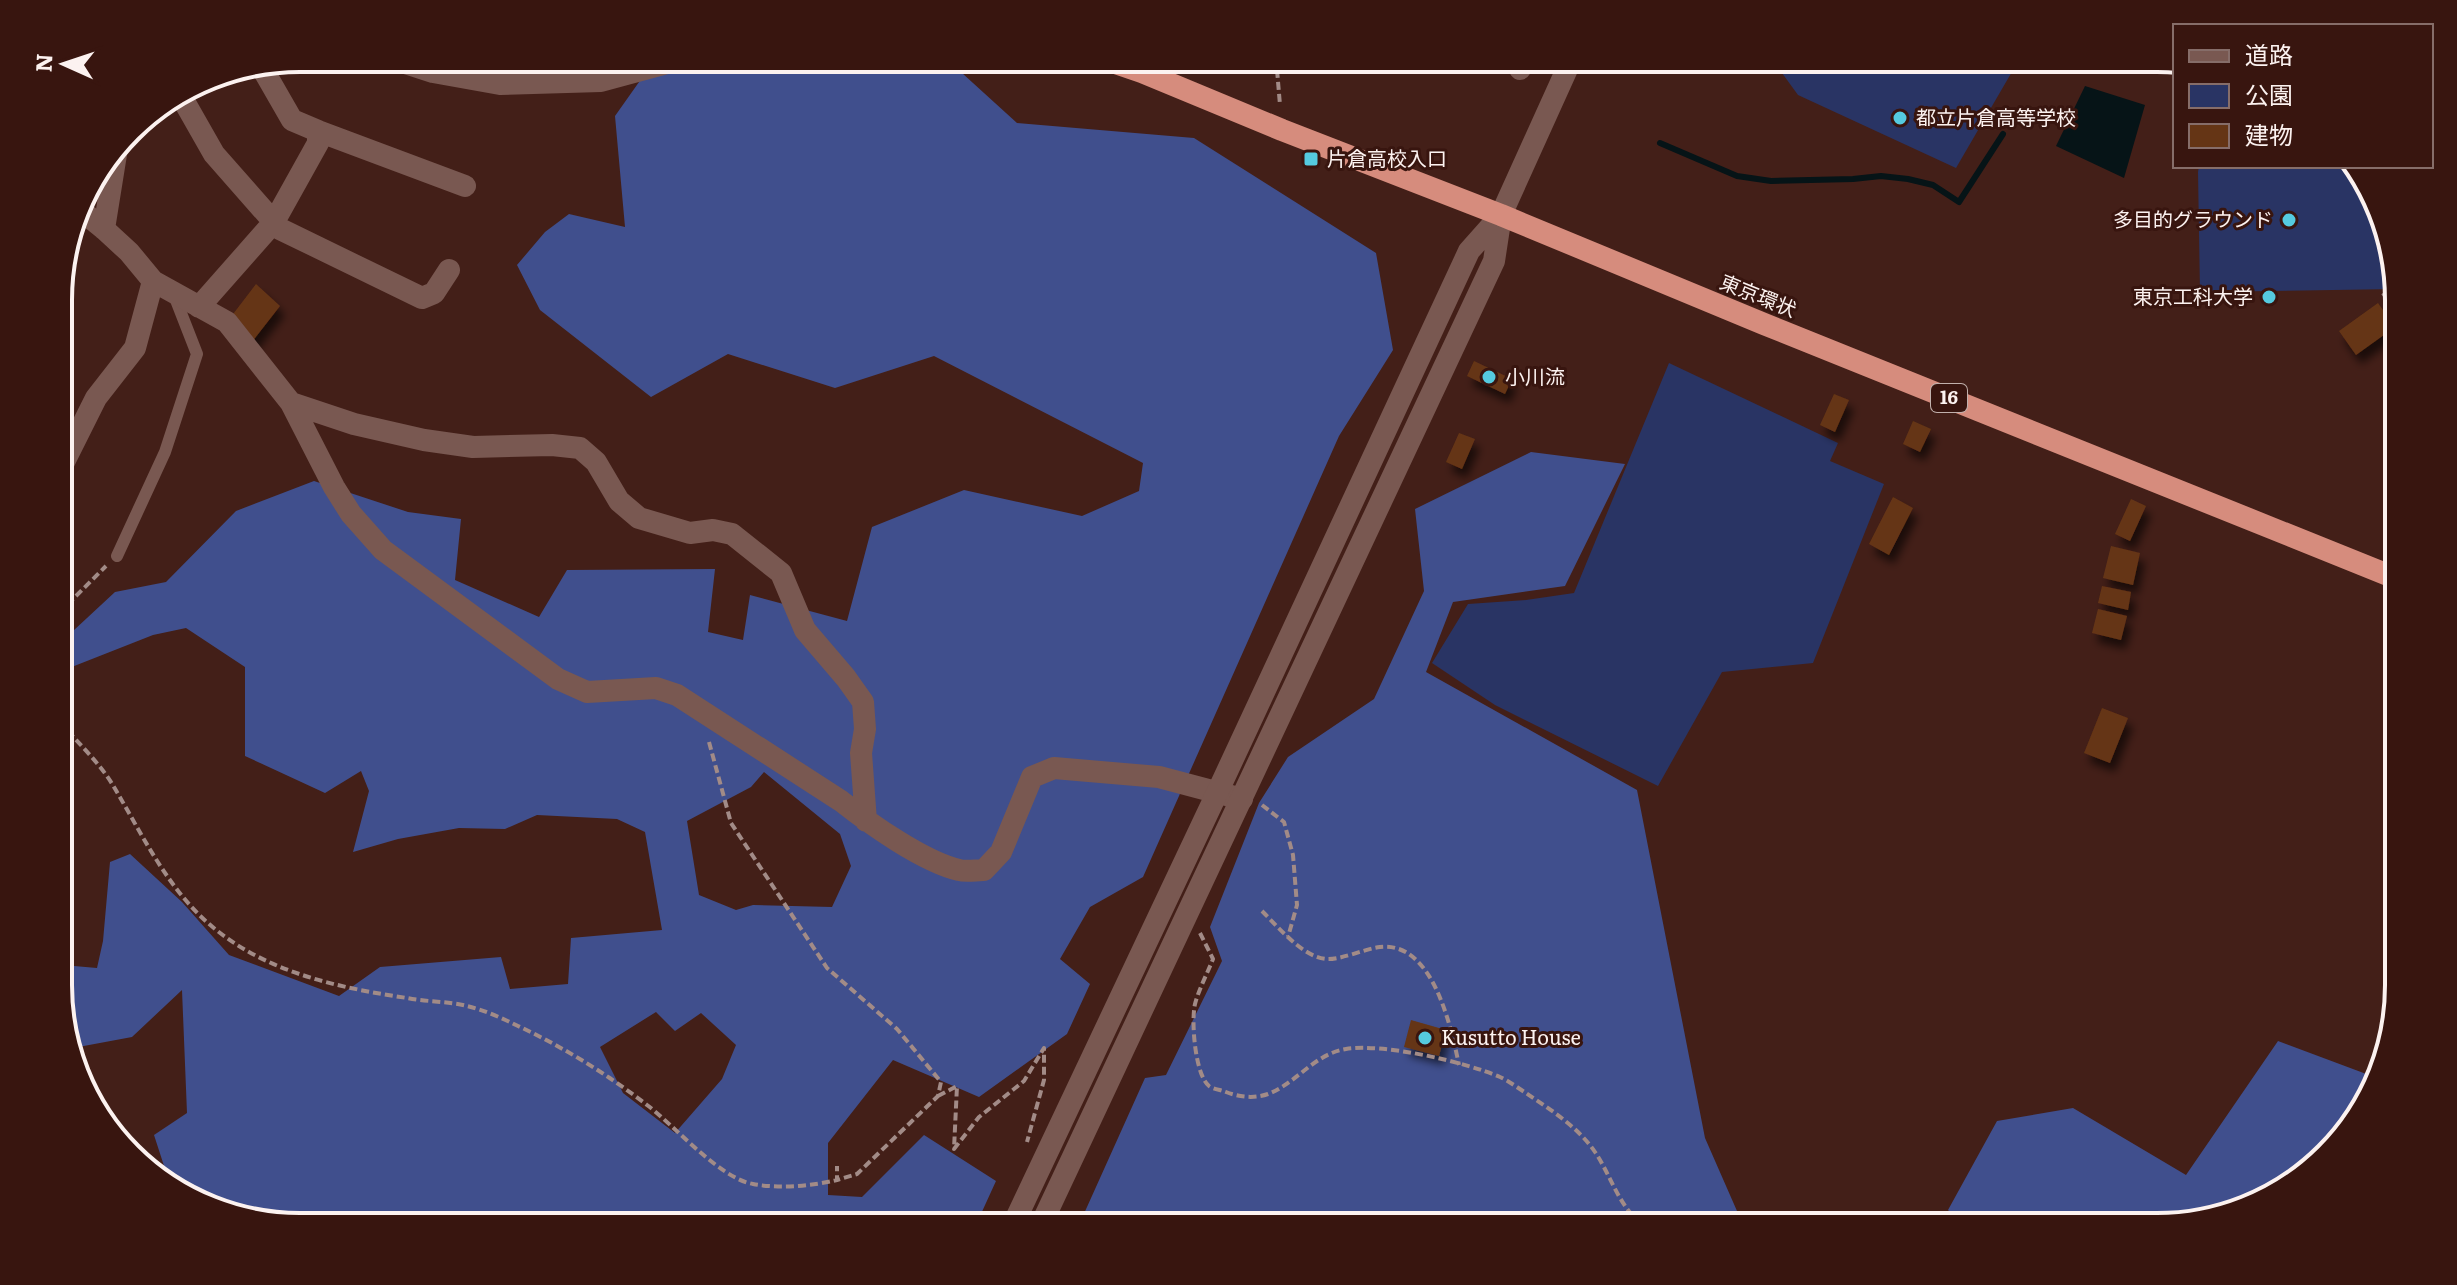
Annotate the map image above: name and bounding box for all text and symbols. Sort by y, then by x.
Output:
north arrow [24,24,104,104]
legend [2173,24,2433,168]
text: 道路 [2245,36,2293,71]
text: N [26,53,59,73]
text: 公園 [2245,76,2293,111]
place label: 都立片倉高等学校 [1916,101,2076,131]
marker: 都立片倉高等学校 [1891,109,1909,127]
text: 建物 [2245,116,2293,151]
place label: 片倉高校入口 [1327,142,1447,172]
marker: 片倉高校入口 [1302,150,1320,168]
place label: 多目的グラウンド [2113,203,2273,233]
marker: 多目的グラウンド [2280,211,2298,229]
street label: 東京環状 [1716,265,1801,323]
place label: 東京工科大学 [2133,280,2253,310]
marker: 東京工科大学 [2260,288,2278,306]
place label: 小川流 [1505,360,1565,390]
marker: 小川流 [1480,368,1498,386]
road number: 16 [1931,384,1967,412]
place label: Kusutto House [1441,1021,1581,1051]
marker: Kusutto House [1416,1029,1434,1047]

